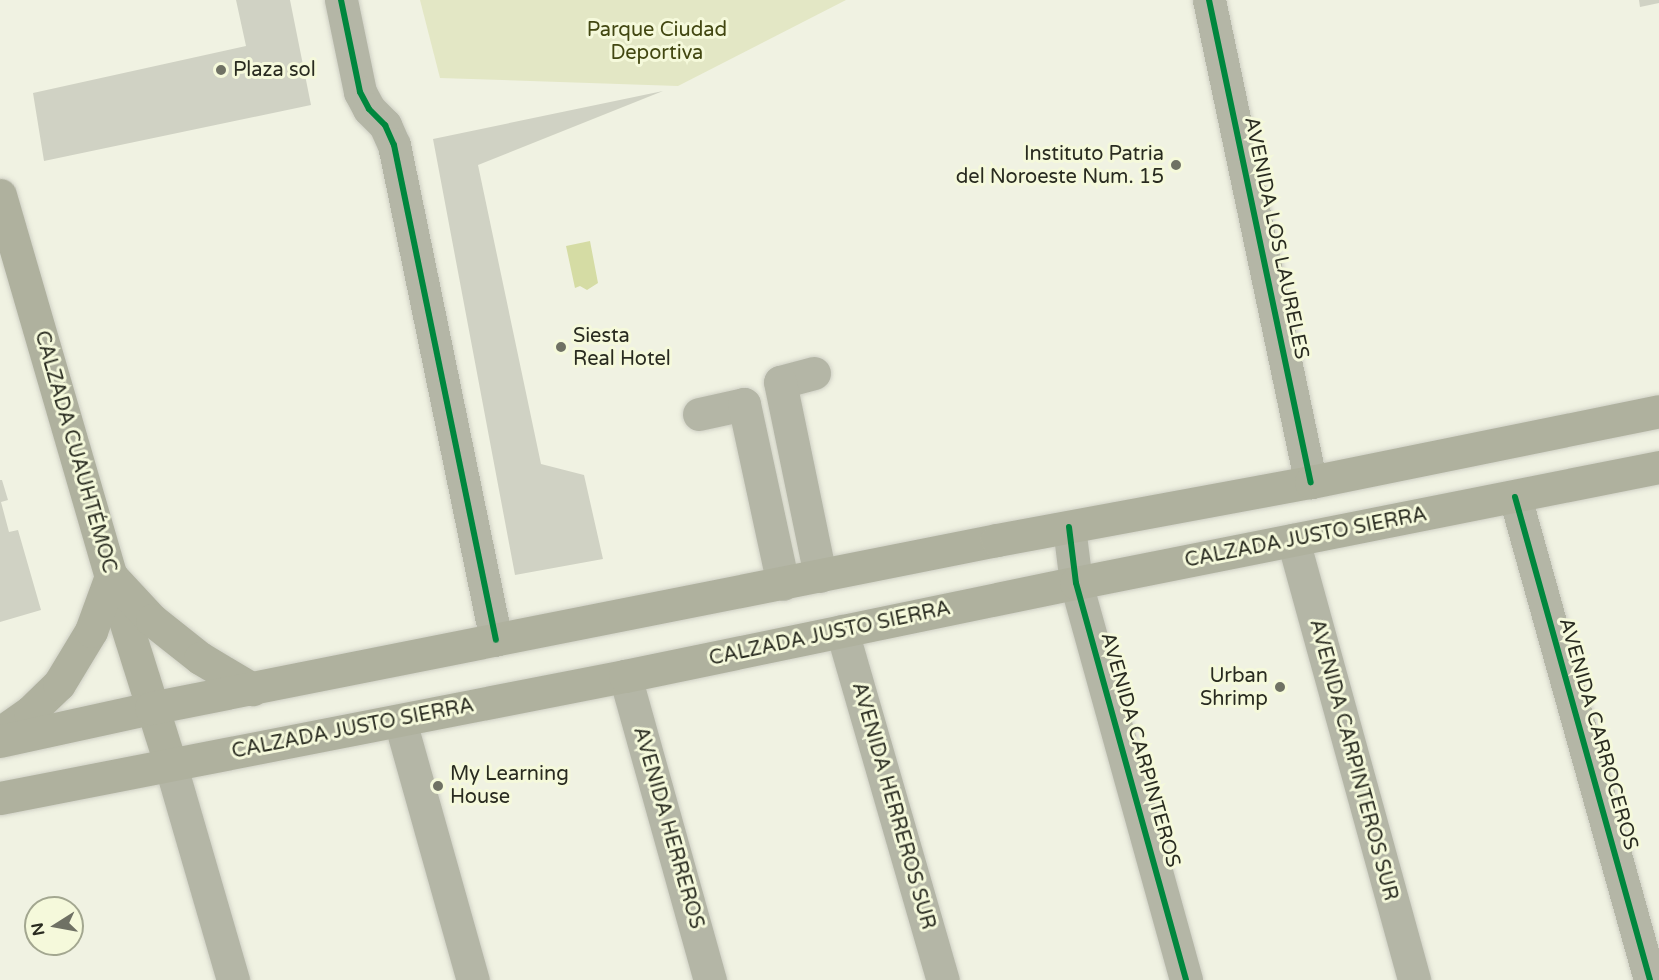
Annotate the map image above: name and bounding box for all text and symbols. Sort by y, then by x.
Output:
park label: Parque Ciudad Deportiva [587,19,727,66]
place label: Plaza sol [233,58,316,82]
marker: Plaza sol [214,63,228,77]
street label: AVENIDA LOS LAURELES [1239,115,1313,361]
place label: Instituto Patria del Noroeste Num. 15 [956,142,1164,189]
marker: Instituto Patria del Noroeste Num. 15 [1169,158,1183,172]
place label: Siesta Real Hotel [573,324,671,371]
street label: CALZADA CUAUHTÉMOC [29,328,121,576]
marker: Siesta Real Hotel [554,340,568,354]
street label: CALZADA JUSTO SIERRA [1183,503,1429,573]
street label: CALZADA JUSTO SIERRA [707,597,953,671]
street label: AVENIDA CARROCEROS [1553,615,1643,853]
street label: AVENIDA CARPINTEROS SUR [1304,617,1402,903]
street label: AVENIDA CARPINTEROS [1095,630,1185,870]
place label: Urban Shrimp [1200,664,1268,711]
street label: AVENIDA HERREROS SUR [846,680,940,932]
marker: Urban Shrimp [1273,680,1287,694]
street label: CALZADA JUSTO SIERRA [230,694,476,764]
street label: AVENIDA HERREROS [628,724,708,932]
place label: My Learning House [450,762,569,809]
marker: My Learning House [431,779,445,793]
north arrow [24,896,84,956]
text: N [27,921,49,937]

